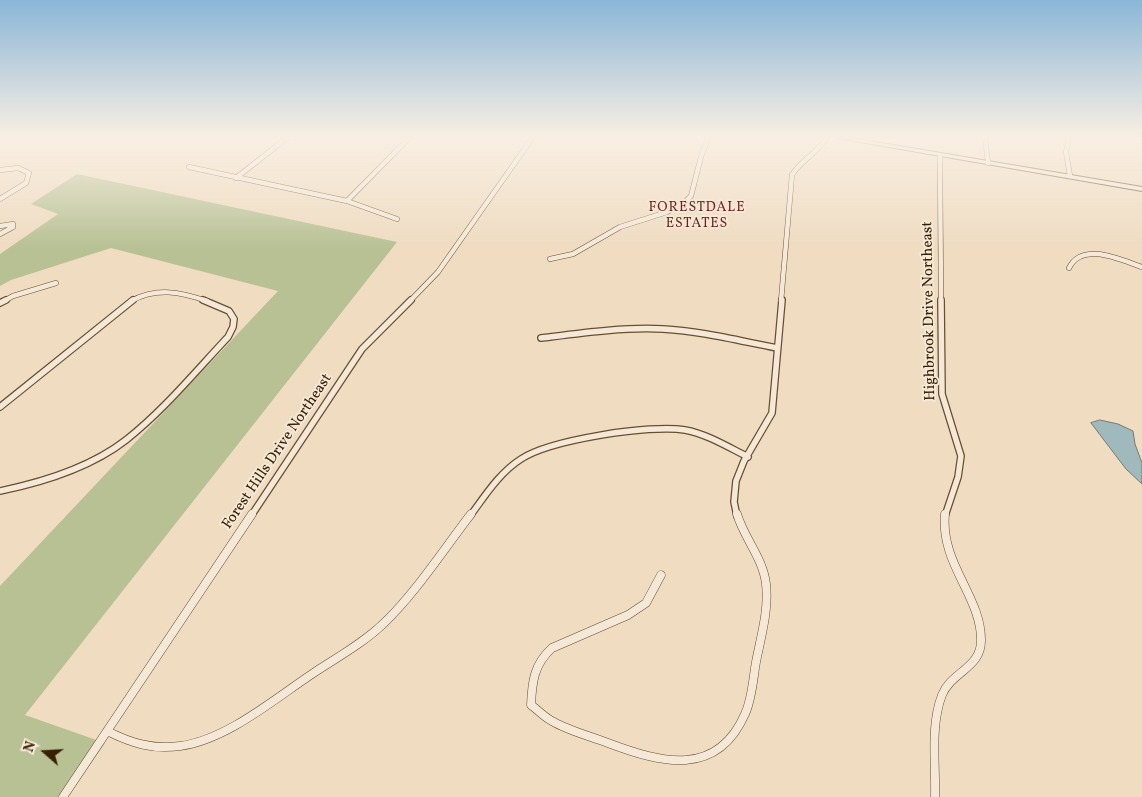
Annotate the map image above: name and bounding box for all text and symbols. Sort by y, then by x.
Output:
district label: FORESTDALE ESTATES [647,200,747,232]
street label: Highbrook Drive Northeast [919,221,941,401]
street label: Forest Hills Drive Northeast [219,371,337,533]
north arrow [20,727,70,777]
text: N [20,739,41,755]

